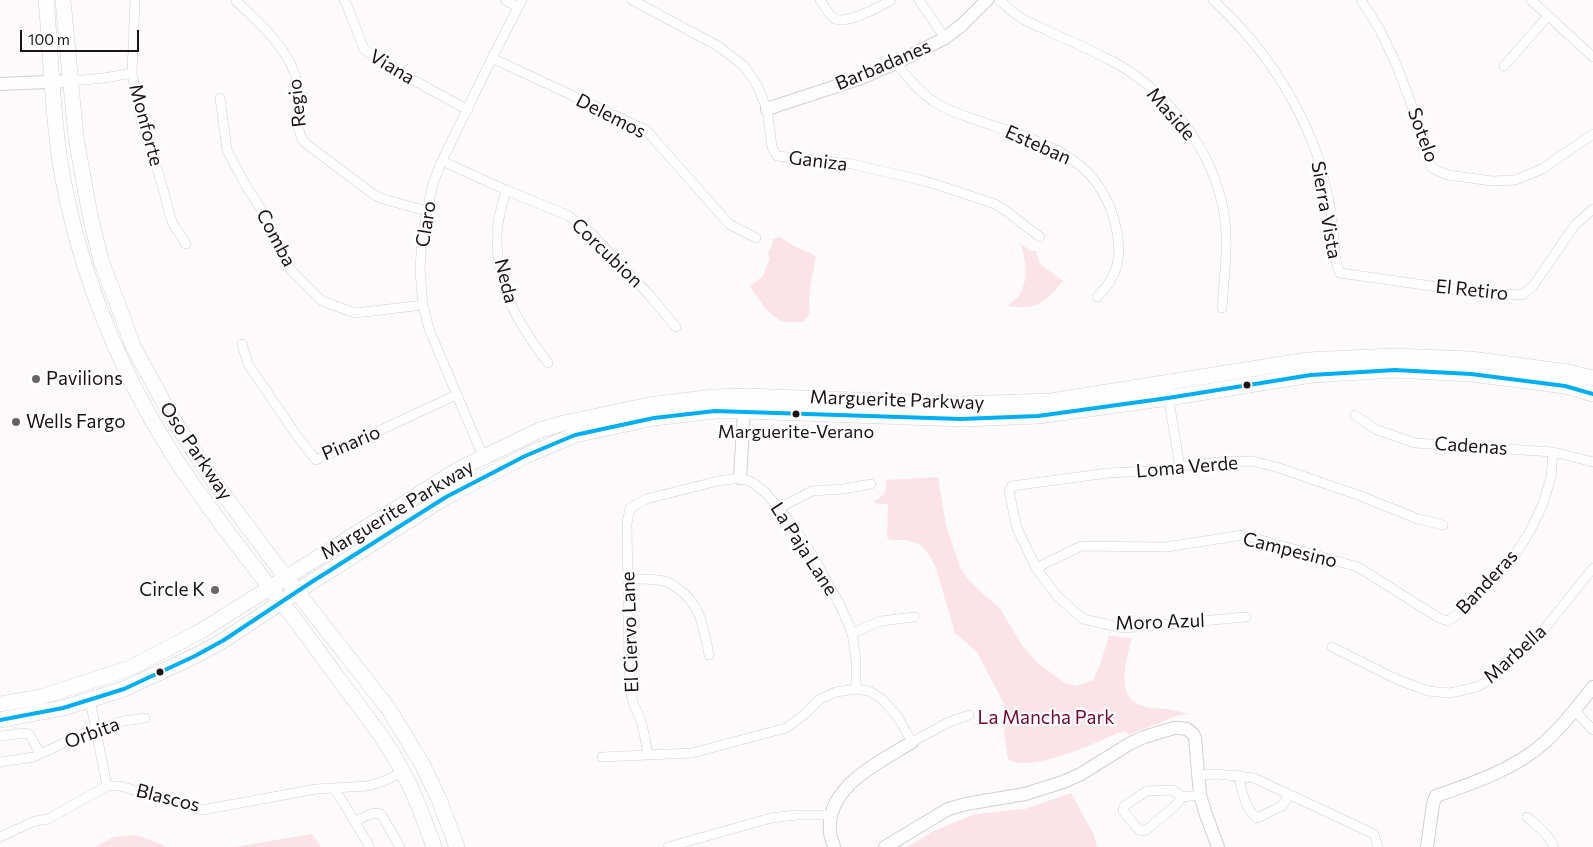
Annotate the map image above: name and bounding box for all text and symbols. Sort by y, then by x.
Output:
scale bar [22,20,141,52]
text: 100 m [28,30,70,48]
street label: Barbadanes [832,35,934,95]
street label: Viana [365,45,419,89]
street label: Regio [283,78,311,128]
street label: Monforte [124,81,168,169]
street label: Maside [1142,83,1200,145]
street label: Delemos [572,89,650,143]
street label: Sotelo [1403,105,1443,165]
street label: Esteban [1002,120,1074,170]
street label: Ganiza [787,146,849,176]
street label: Sierra Vista [1306,159,1346,261]
street label: Claro [411,199,441,249]
street label: Comba [251,205,301,271]
street label: Corcubion [567,214,647,292]
street label: Neda [489,256,523,306]
street label: El Retiro [1434,275,1510,305]
place label: Pavilions [46,368,123,390]
marker: Pavilions [30,373,42,385]
unlabelled marker [1242,380,1252,390]
street label: Marguerite Parkway [809,386,985,414]
street label: Oso Parkway [155,398,237,504]
marker: Marguerite-Verano [791,409,801,419]
place label: Wells Fargo [26,411,126,433]
marker: Wells Fargo [10,416,22,428]
street label: Pinario [318,420,384,466]
place label: Marguerite-Verano [718,421,874,443]
street label: Cadenas [1434,432,1508,460]
street label: Loma Verde [1135,451,1239,483]
street label: Marguerite Parkway [316,455,478,565]
street label: La Paja Lane [765,498,843,600]
street label: Campesino [1240,527,1340,573]
street label: Banderas [1451,545,1523,619]
street label: El Ciervo Lane [616,571,644,693]
place label: Circle K [139,579,205,601]
marker: Circle K [209,584,221,596]
street label: Moro Azul [1115,609,1205,635]
street label: Marbella [1479,620,1551,688]
unlabelled marker [155,667,165,677]
park label: La Mancha Park [978,707,1114,729]
street label: Orbita [61,713,123,753]
street label: Blascos [134,779,202,817]

